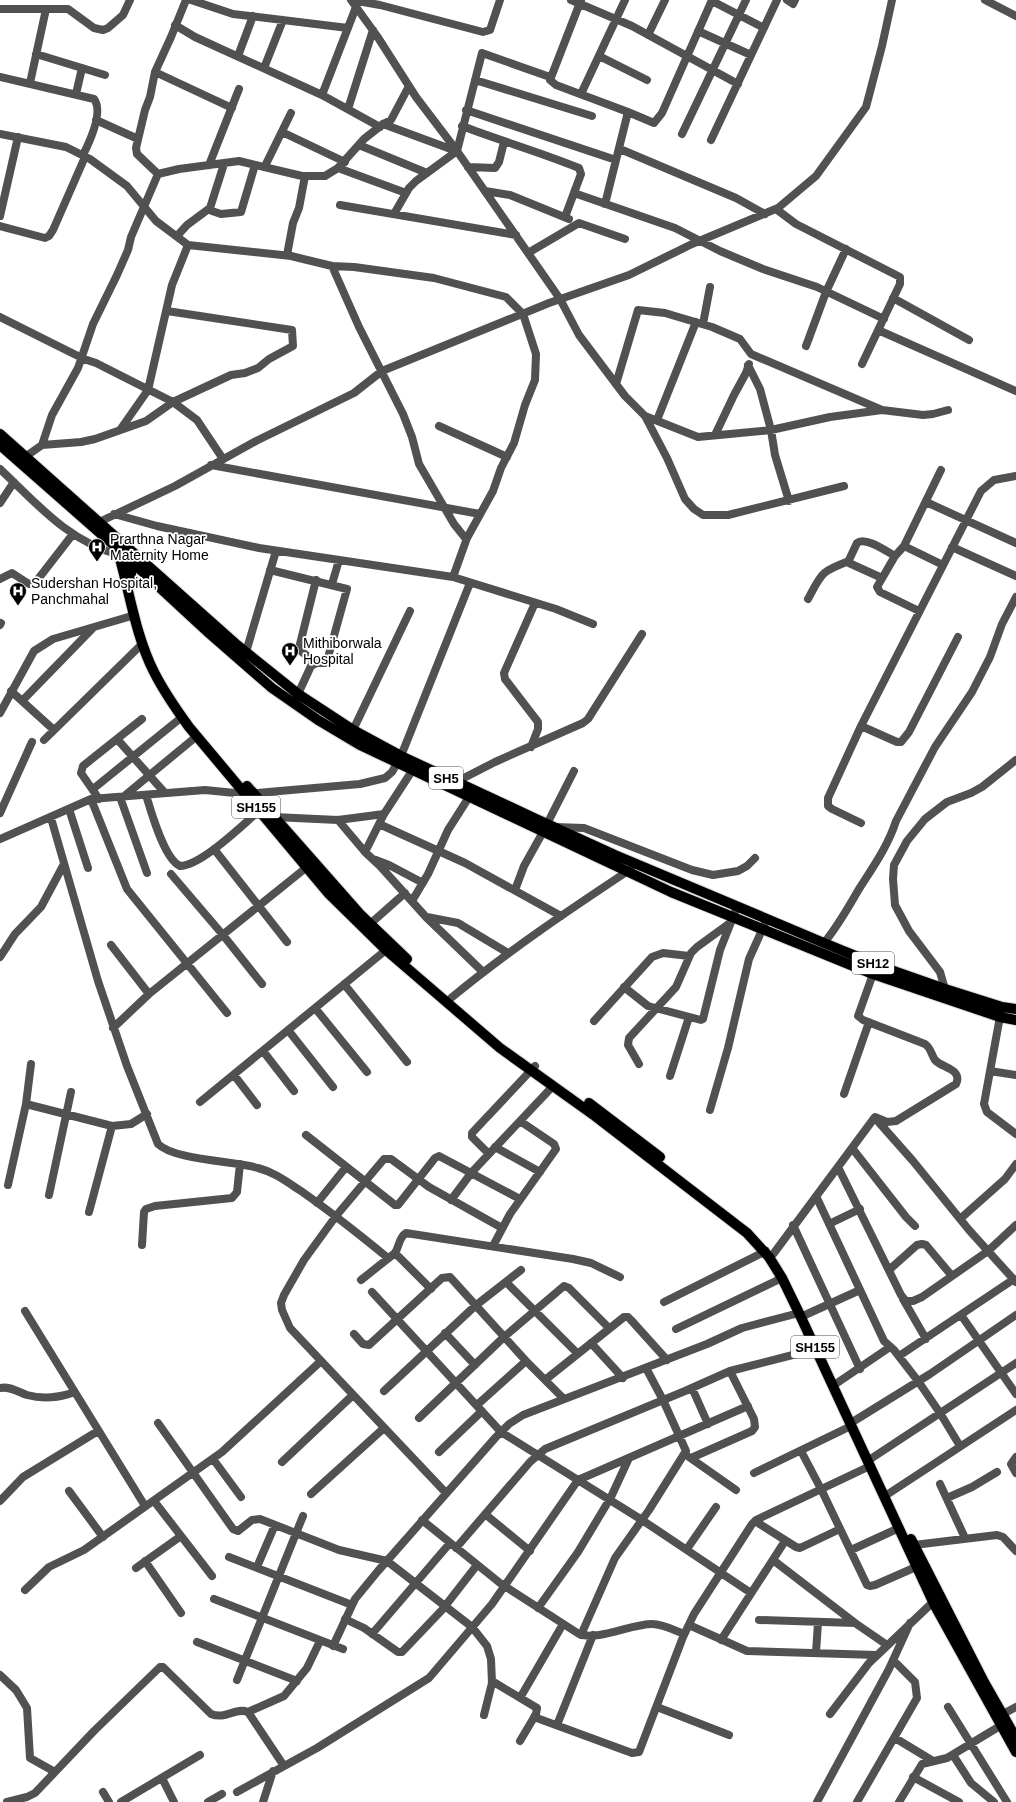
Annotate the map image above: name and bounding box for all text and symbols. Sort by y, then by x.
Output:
place label: Prarthna Nagar Maternity Home [110,531,209,563]
hospital icon: Prarthna Nagar Maternity Home [87,537,107,562]
place label: Sudershan Hospital, Panchmahal [31,575,157,607]
hospital icon: Sudershan Hospital, Panchmahal [8,581,28,606]
place label: Mithiborwala Hospital [303,635,382,667]
hospital icon: Mithiborwala Hospital [280,641,300,666]
road number: SH5 [429,767,463,789]
road number: SH155 [232,796,280,818]
road number: SH12 [852,952,894,974]
road number: SH155 [791,1336,839,1358]

